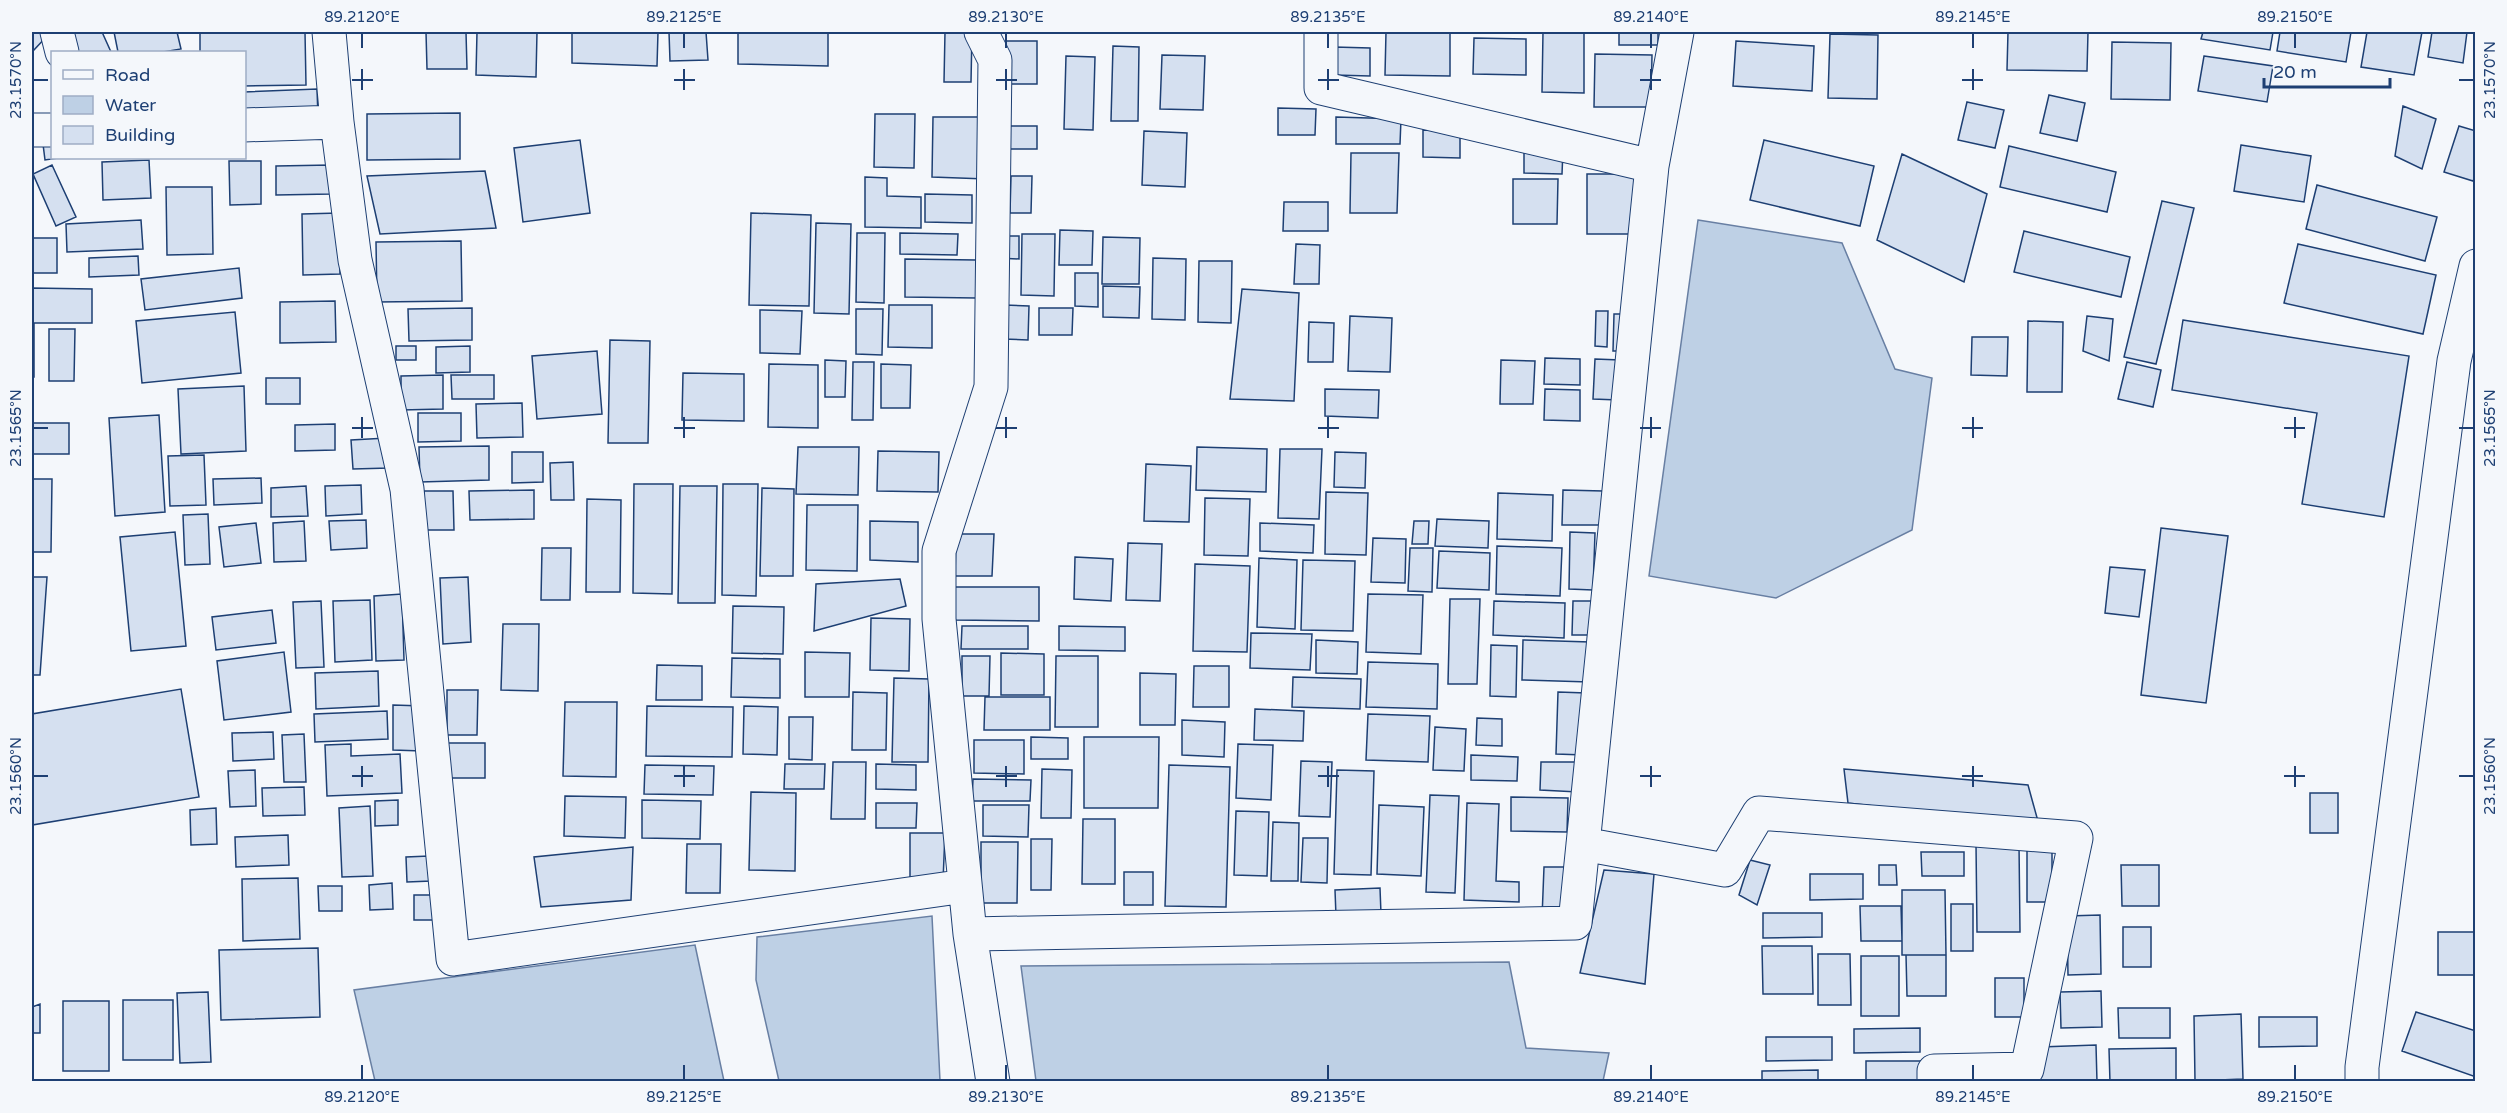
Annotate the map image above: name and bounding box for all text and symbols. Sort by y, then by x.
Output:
text: 89.2120°E [324,8,400,26]
text: 89.2125°E [646,8,722,26]
text: 89.2130°E [968,8,1044,26]
text: 89.2135°E [1290,8,1366,26]
text: 89.2140°E [1613,8,1689,26]
text: 89.2145°E [1935,8,2011,26]
text: 89.2150°E [2257,8,2333,26]
text: 23.1570°N [7,41,25,119]
text: 23.1570°N [2481,41,2499,119]
legend [51,51,246,159]
scale bar [2264,51,2390,89]
text: 20 m [2273,61,2317,83]
text: Road [105,64,150,86]
text: Water [105,94,156,116]
text: Building [105,124,175,146]
text: 23.1565°N [7,389,25,467]
text: 23.1565°N [2481,389,2499,467]
text: 23.1560°N [7,737,25,815]
text: 23.1560°N [2481,737,2499,815]
text: 89.2120°E [324,1088,400,1106]
text: 89.2125°E [646,1088,722,1106]
text: 89.2130°E [968,1088,1044,1106]
text: 89.2135°E [1290,1088,1366,1106]
text: 89.2140°E [1613,1088,1689,1106]
text: 89.2145°E [1935,1088,2011,1106]
text: 89.2150°E [2257,1088,2333,1106]

